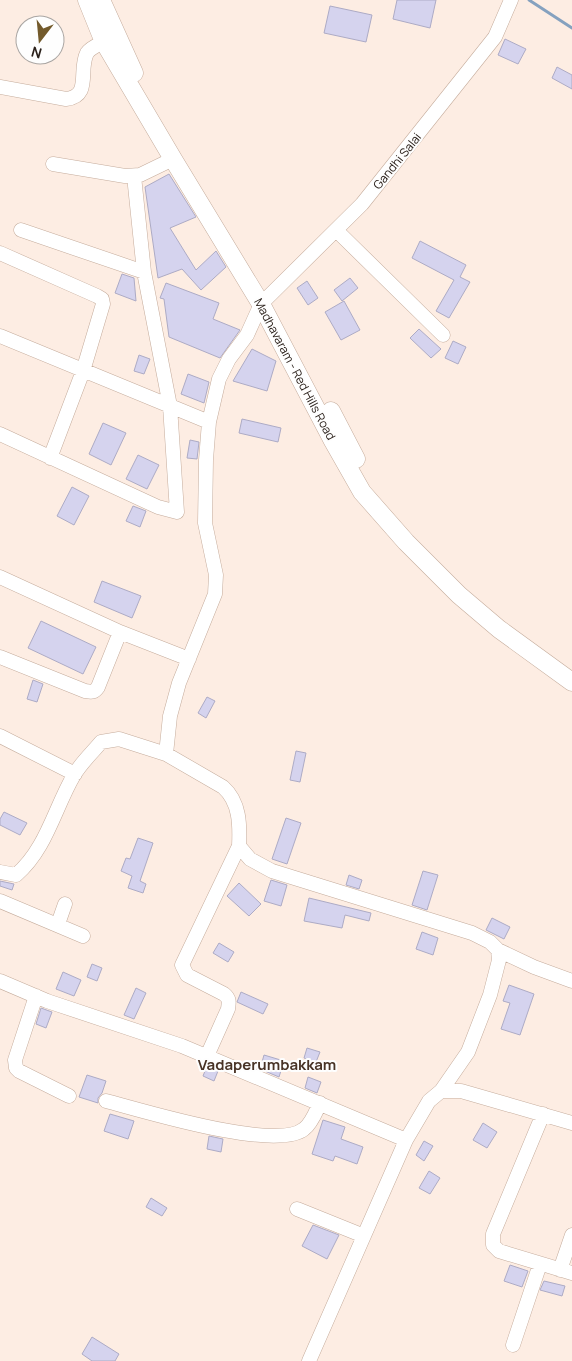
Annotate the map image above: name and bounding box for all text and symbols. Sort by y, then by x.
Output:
north arrow [15,15,65,65]
text: N [29,42,44,63]
street label: Gandhi Salai [369,129,425,193]
street label: Madhavaram - Red Hills Road [250,295,340,443]
district label: Vadaperumbakkam [198,1054,336,1075]

